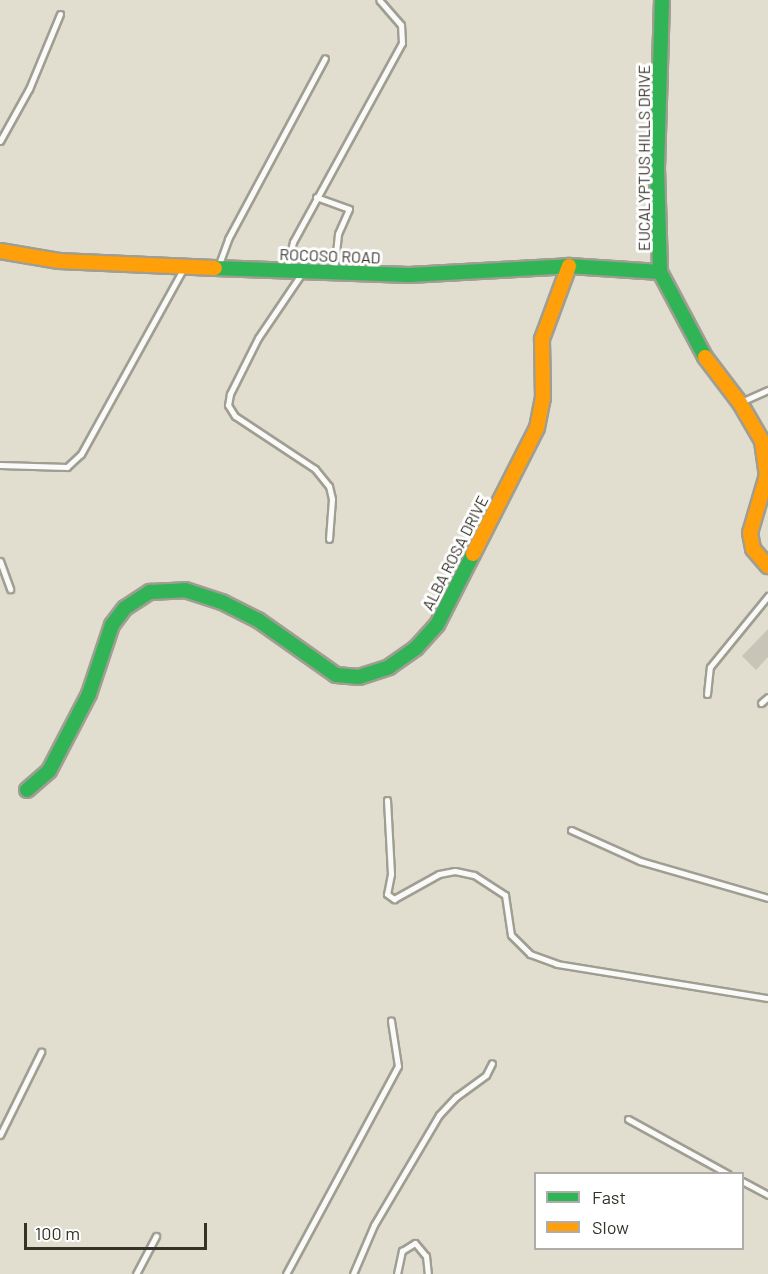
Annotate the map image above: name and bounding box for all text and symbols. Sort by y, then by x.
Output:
street label: EUCALYPTUS HILLS DRIVE [634,65,654,251]
street label: ROCOSO ROAD [279,245,381,267]
street label: ALBA ROSA DRIVE [418,492,492,614]
legend [534,1172,744,1250]
text: Fast [592,1186,626,1208]
scale bar [27,1211,210,1249]
text: Slow [592,1216,629,1238]
text: 100 m [35,1222,80,1244]

